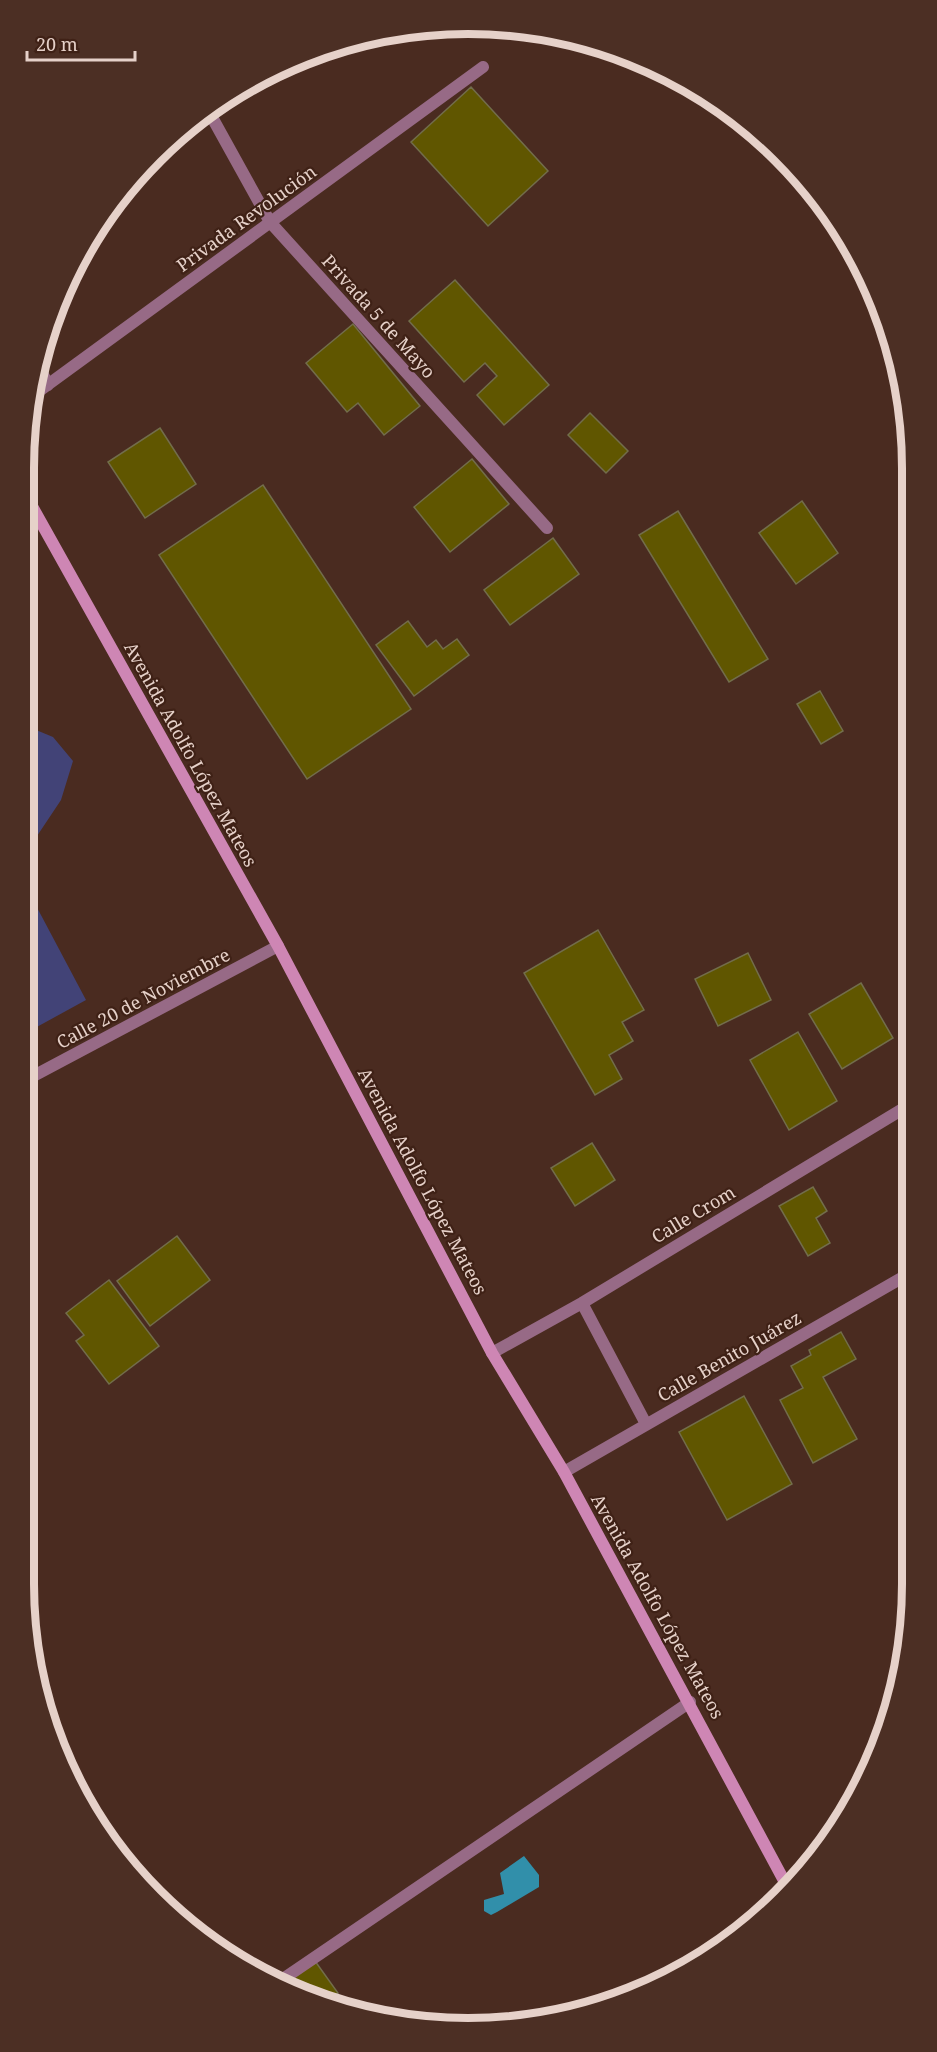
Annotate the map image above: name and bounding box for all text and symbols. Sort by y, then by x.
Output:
scale bar [27,24,135,62]
text: 20 m [36,32,78,56]
street label: Privada Revolución [171,159,321,277]
street label: Privada 5 de Mayo [317,249,441,383]
street label: Avenida Adolfo López Mateos [119,637,263,871]
street label: Calle 20 de Noviembre [52,942,234,1054]
street label: Avenida Adolfo López Mateos [353,1063,493,1299]
street label: Calle Crom [647,1180,739,1248]
street label: Calle Benito Juárez [653,1305,805,1407]
street label: Avenida Adolfo López Mateos [586,1489,730,1723]

